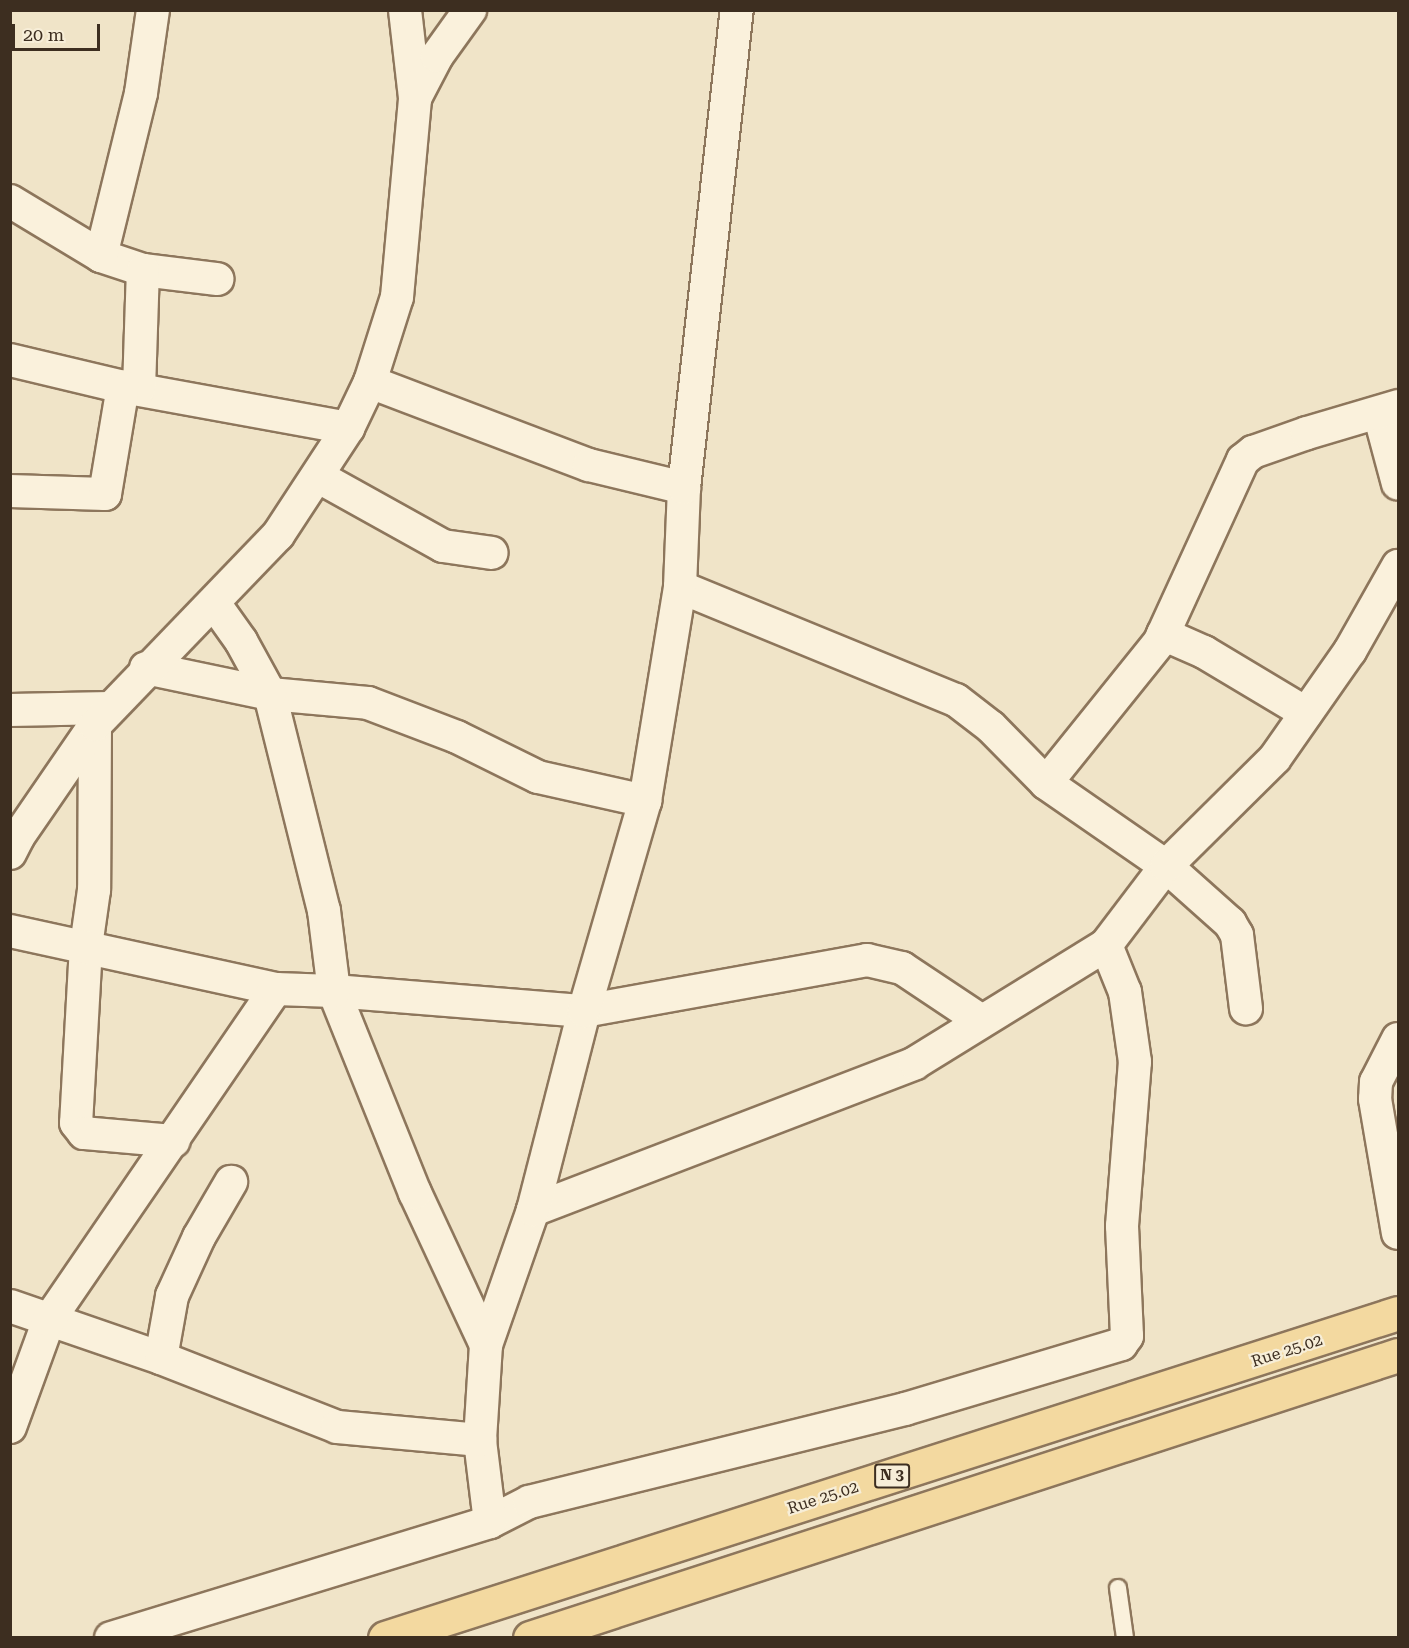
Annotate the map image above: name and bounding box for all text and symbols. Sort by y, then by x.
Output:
scale bar [15,12,104,50]
text: 20 m [23,24,64,45]
street label: Rue 25.02 [1249,1331,1325,1371]
road number: N 3 [874,1464,910,1488]
street label: Rue 25.02 [785,1478,861,1518]

